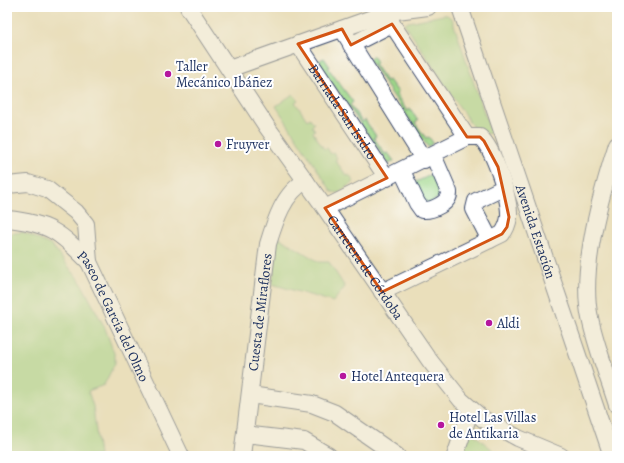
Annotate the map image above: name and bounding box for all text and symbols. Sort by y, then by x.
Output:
place label: Taller Mecánico Ibáñez [176,57,273,92]
street label: Barriada San Isidro [304,60,382,163]
marker: Taller Mecánico Ibáñez [163,69,173,79]
place label: Fruyver [226,135,270,154]
marker: Fruyver [213,139,223,149]
street label: Avenida Estación [511,181,561,281]
street label: Carretera de Córdoba [323,211,409,324]
street label: Paseo de García del Olmo [73,246,154,385]
street label: Cuesta de Miraflores [243,252,276,372]
place label: Aldi [496,314,520,333]
marker: Aldi [484,318,494,328]
place label: Hotel Antequera [351,367,445,386]
marker: Hotel Antequera [338,371,348,381]
place label: Hotel Las Villas de Antikaria [449,408,536,443]
marker: Hotel Las Villas de Antikaria [436,420,446,430]

